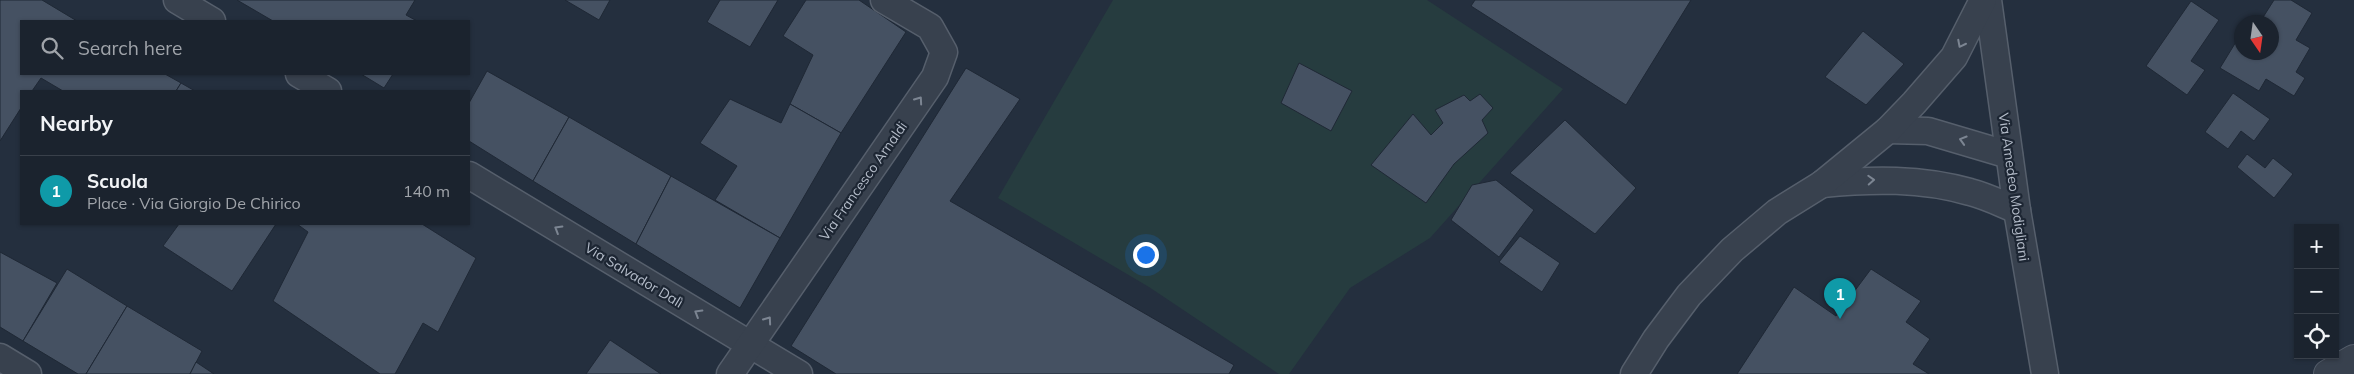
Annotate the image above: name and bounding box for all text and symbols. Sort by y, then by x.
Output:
north arrow [2234,15,2279,60]
search box [20,20,470,75]
icon: search [38,34,66,62]
text: Search here [78,36,182,60]
one-way arrow [1957,38,1967,47]
one-way arrow [913,96,923,105]
text: Nearby [40,110,113,136]
street label: Via Amedeo Modigliani [1995,112,2033,262]
street label: Via Francesco Arnaldi [815,118,911,244]
one-way arrow [1959,136,1967,146]
text: Scuola [87,169,148,193]
one-way arrow [1867,174,1875,185]
text: 1 [51,181,61,201]
text: 140 m [403,181,450,201]
text: Place · Via Giorgio De Chirico [87,193,301,213]
map controls [2294,224,2339,359]
button: + [2294,224,2339,269]
one-way arrow [555,226,564,236]
street label: Via Salvador Dalì [581,238,687,312]
your location [1133,242,1159,268]
button: − [2294,269,2339,314]
pin: 1 [1824,278,1856,319]
one-way arrow [694,309,703,319]
button: locate [2294,314,2339,359]
one-way arrow [761,316,771,325]

